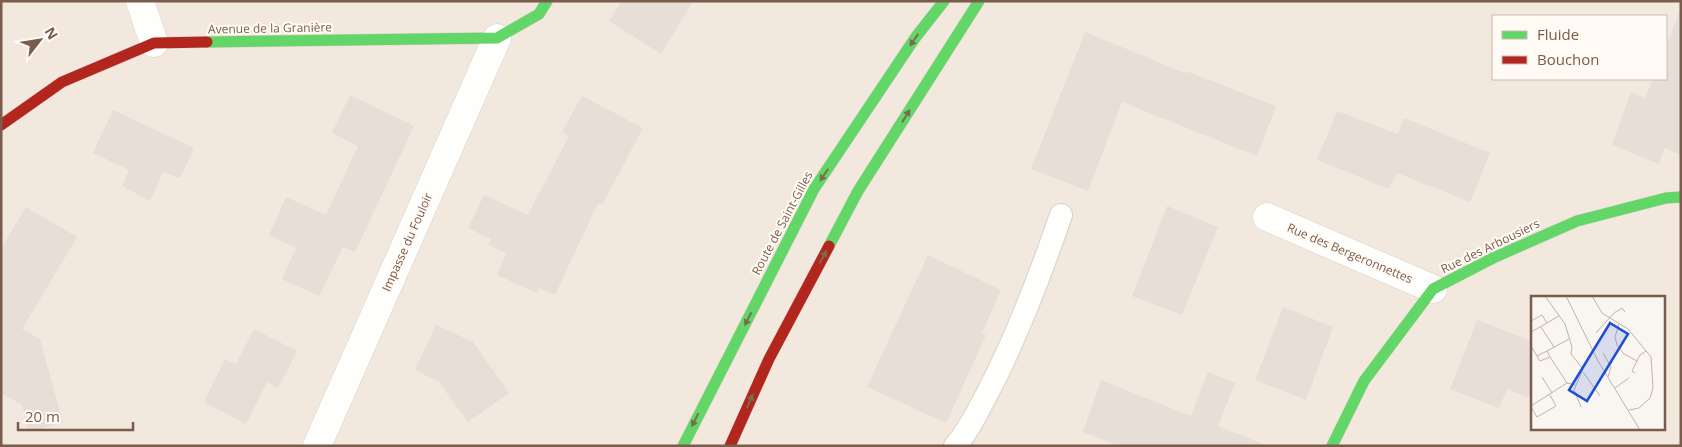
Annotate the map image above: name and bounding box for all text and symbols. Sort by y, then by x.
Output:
north arrow [15,15,65,65]
legend [1492,15,1667,80]
street label: Avenue de la Granière [208,18,332,38]
text: N [40,23,63,43]
text: Fluide [1537,24,1579,44]
one-way arrow [909,33,919,47]
text: Bouchon [1537,49,1600,69]
one-way arrow [901,110,910,123]
street label: Route de Saint-Gilles [747,168,817,278]
one-way arrow [819,168,829,182]
street label: Impasse du Fouloir [378,190,436,294]
street label: Rue des Arbousiers [1438,215,1543,277]
street label: Rue des Bergeronnettes [1285,219,1416,287]
one-way arrow [819,250,828,263]
inset map [1531,296,1664,430]
one-way arrow [744,311,752,326]
one-way arrow [746,394,754,408]
scale bar [18,400,132,432]
text: 20 m [25,406,60,426]
one-way arrow [691,413,699,427]

